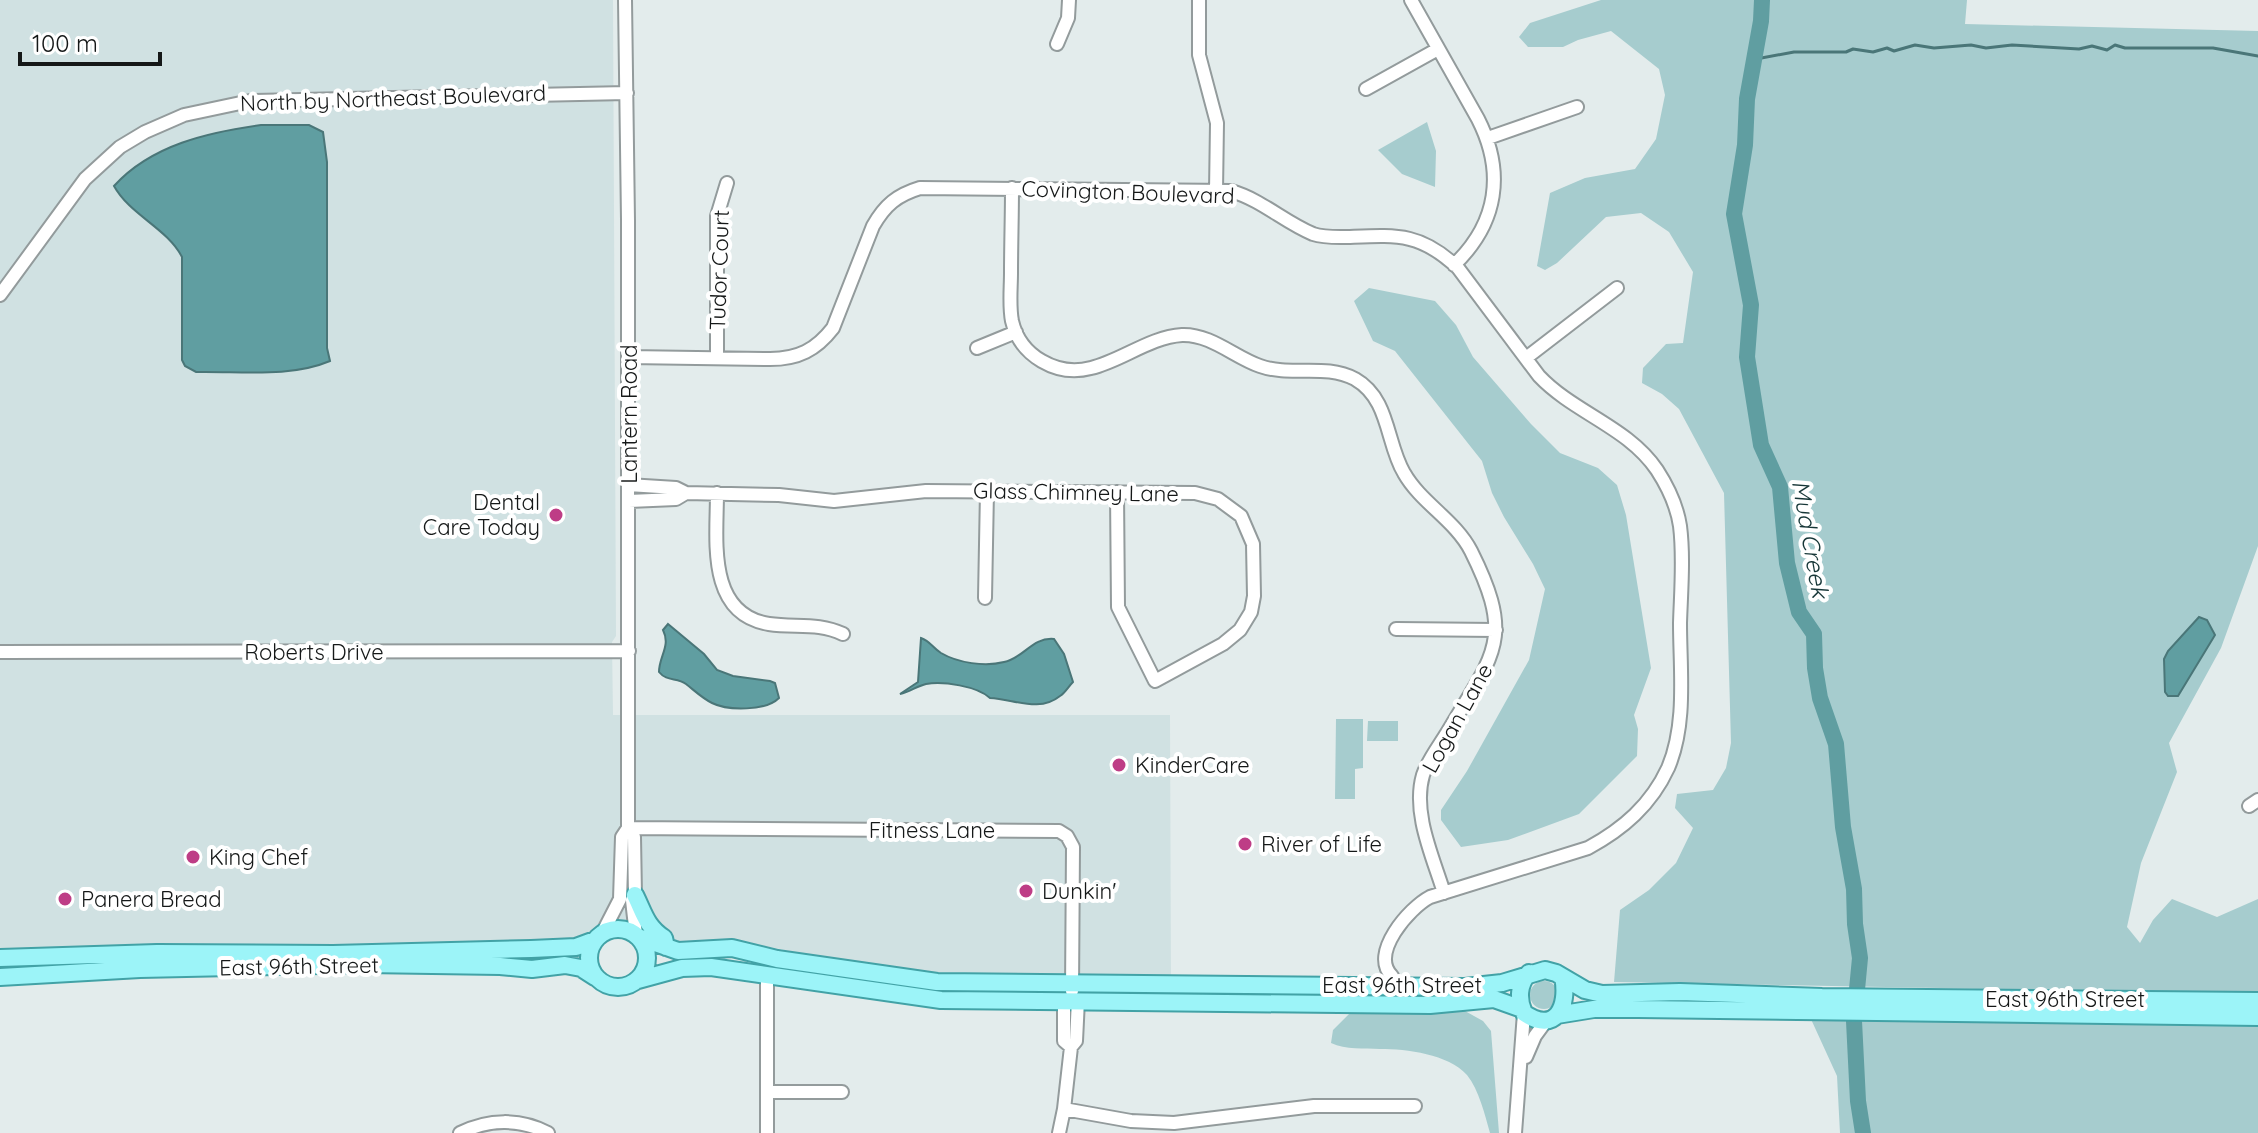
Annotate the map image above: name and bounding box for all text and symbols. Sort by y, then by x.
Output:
scale bar [20,16,160,66]
text: 100 m [32,28,98,58]
street label: North by Northeast Boulevard [239,79,547,117]
street label: Covington Boulevard [1021,174,1235,210]
street label: Tudor Court [703,209,735,331]
street label: Lantern Road [615,344,643,484]
street label: Glass Chimney Lane [973,476,1179,508]
water label: Mud Creek [1786,478,1836,602]
place label: Dental Care Today [423,488,540,541]
marker: Dental Care Today [547,506,565,524]
street label: Roberts Drive [244,638,384,666]
street label: Logan Lane [1415,658,1499,778]
place label: KinderCare [1135,751,1250,779]
marker: KinderCare [1110,756,1128,774]
street label: Fitness Lane [869,816,995,844]
place label: River of Life [1261,830,1382,858]
marker: River of Life [1236,835,1254,853]
place label: King Chef [209,843,308,871]
marker: King Chef [184,848,202,866]
place label: Dunkin' [1042,877,1117,905]
marker: Dunkin' [1017,882,1035,900]
place label: Panera Bread [81,885,222,913]
marker: Panera Bread [56,890,74,908]
street label: East 96th Street [219,951,379,981]
street label: East 96th Street [1322,971,1482,999]
street label: East 96th Street [1985,985,2145,1013]

